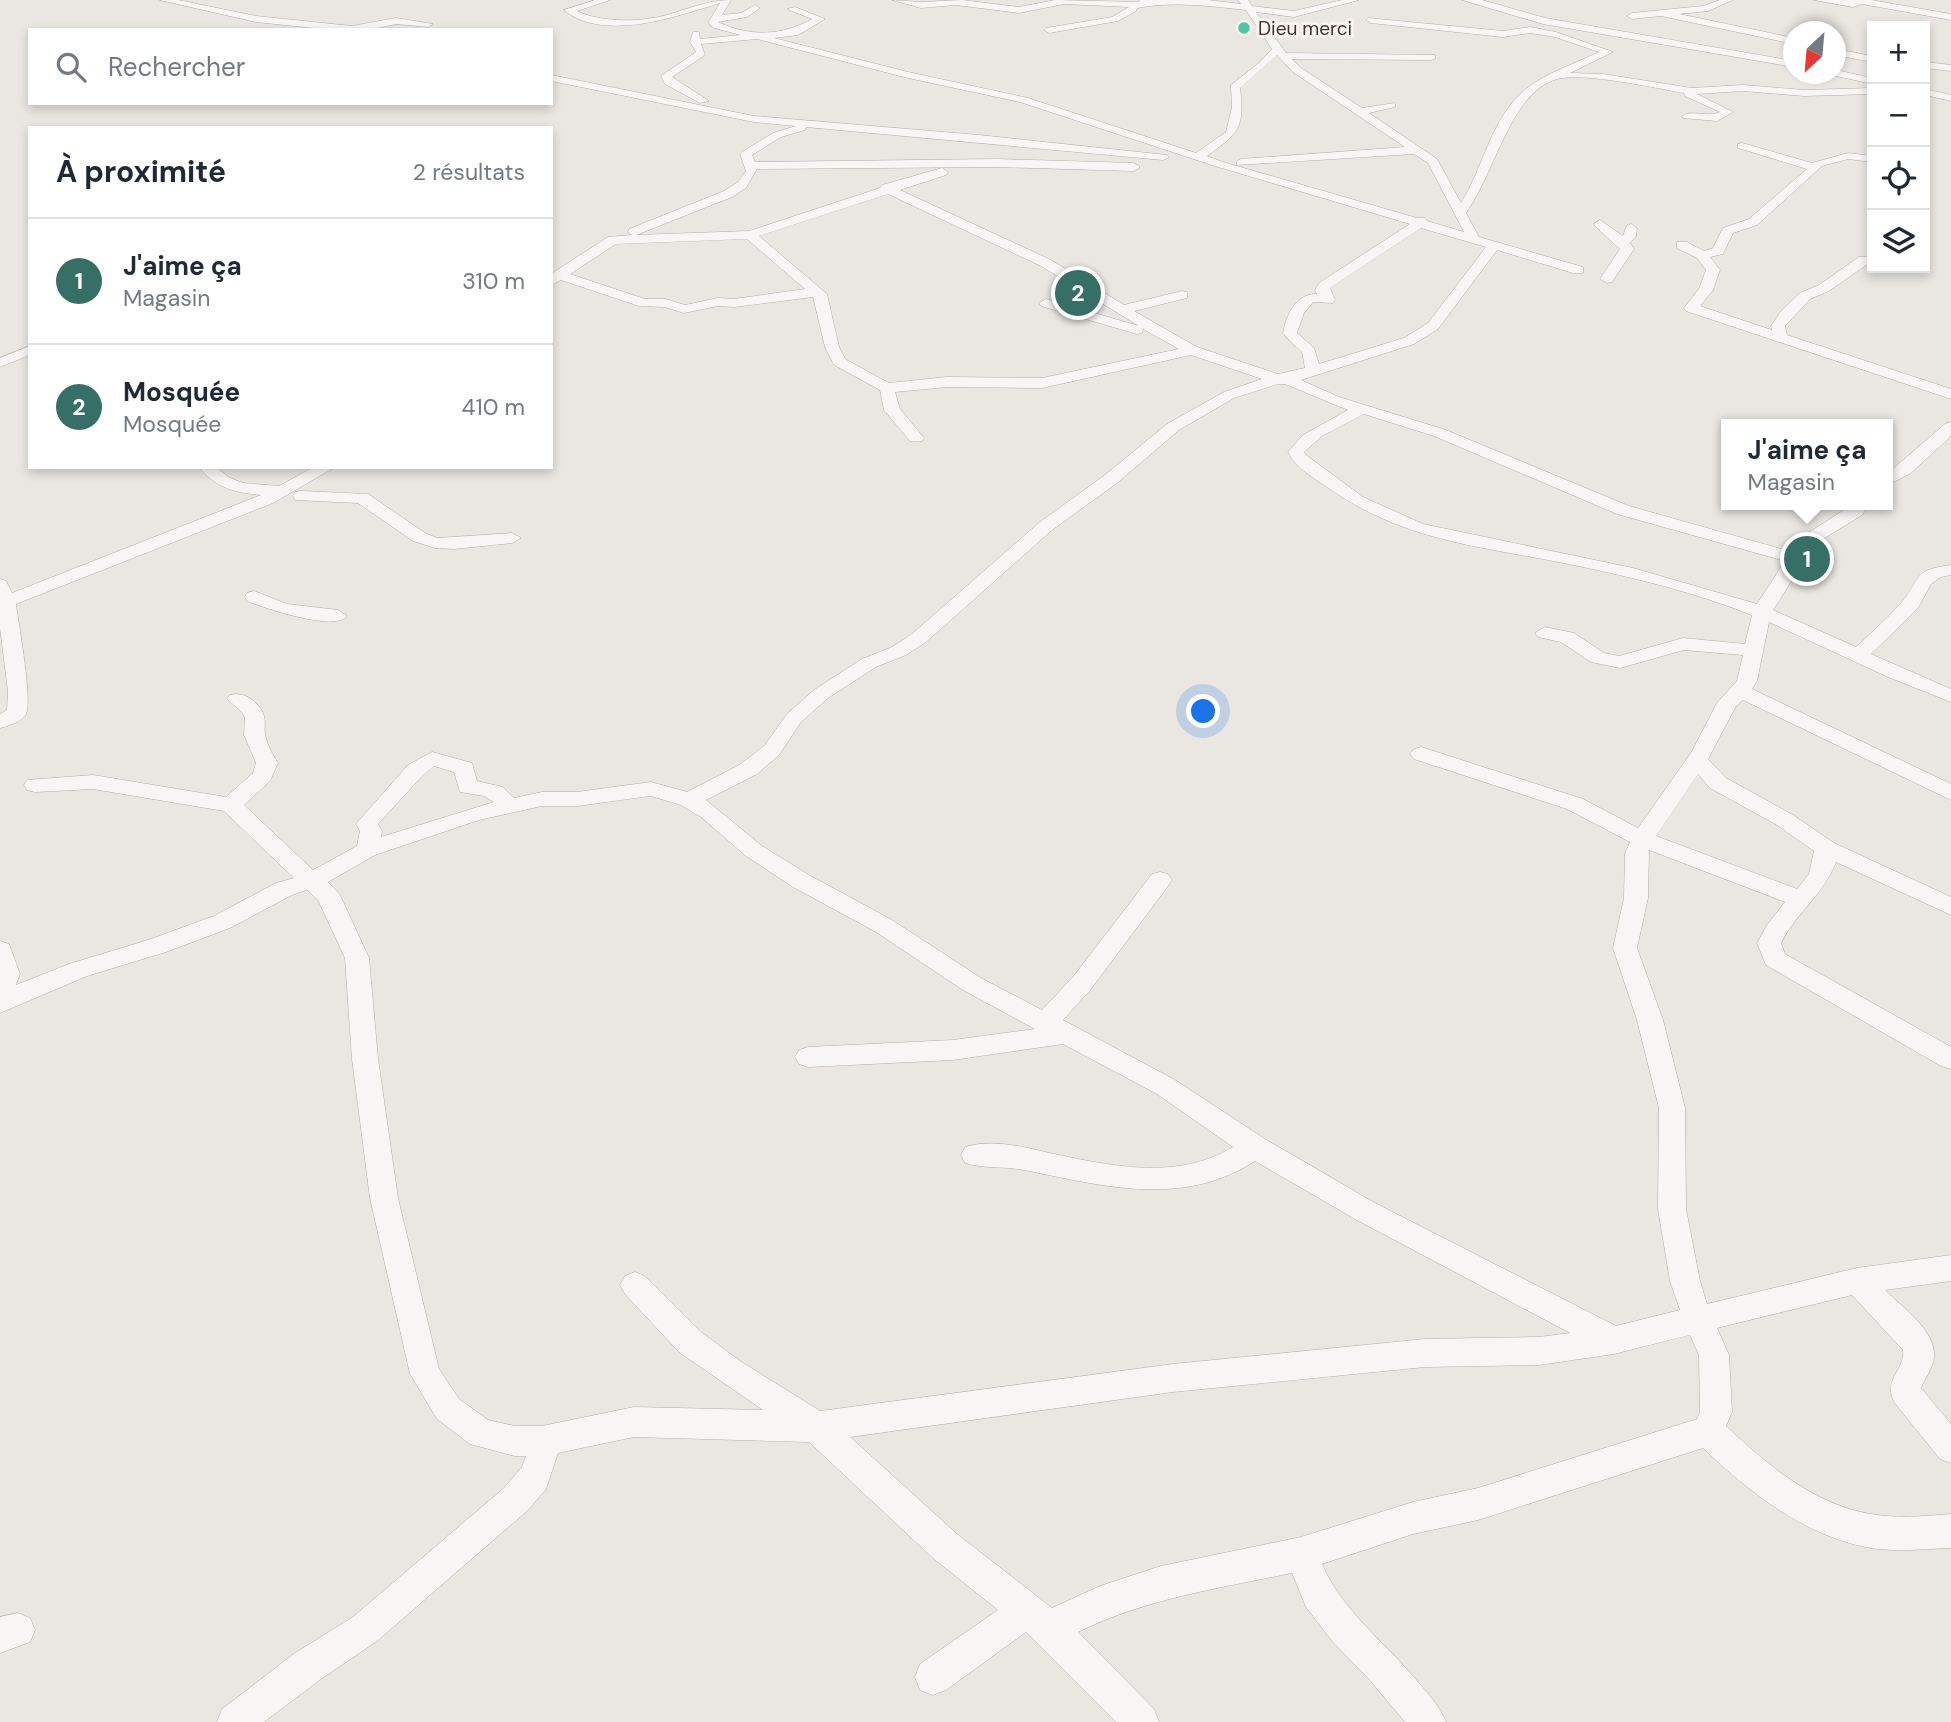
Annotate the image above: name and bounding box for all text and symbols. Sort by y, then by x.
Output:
place label: Dieu merci [1258,16,1352,41]
marker: Dieu merci [1236,20,1252,36]
north arrow [1783,21,1846,84]
map controls [1867,21,1930,273]
button: + [1867,21,1930,84]
search box [28,28,553,105]
icon: search [52,48,90,86]
text: Rechercher [108,50,245,84]
button: − [1867,84,1930,147]
button: locate [1867,147,1930,210]
text: À proximité [56,152,226,191]
text: 2 résultats [413,157,525,187]
button: layers [1867,210,1930,273]
text: J'aime ça [123,249,242,283]
text: 1 [75,266,83,296]
text: 310 m [462,266,525,296]
pin: 2 [1055,267,1101,319]
text: Magasin [123,283,210,313]
text: Mosquée [123,375,240,409]
text: 2 [72,392,86,422]
text: 410 m [462,392,525,422]
text: Mosquée [123,409,221,439]
popup [1721,419,1893,510]
text: J'aime ça [1748,433,1866,467]
text: Magasin [1748,467,1835,497]
pin: 1 [1784,533,1830,585]
your location [1186,694,1220,728]

